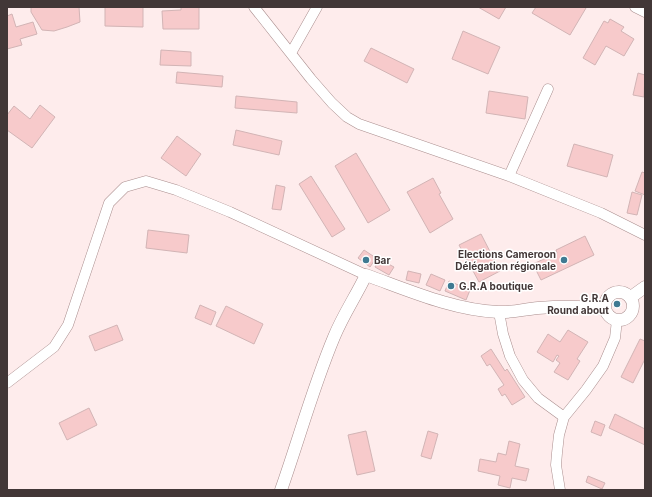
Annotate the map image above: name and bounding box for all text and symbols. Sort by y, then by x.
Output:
place label: Elections Cameroon Délégation régionale [455,248,556,273]
place label: Bar [374,254,391,266]
marker: Bar [361,255,371,265]
marker: Elections Cameroon Délégation régionale [559,255,569,265]
place label: G.R.A boutique [459,280,533,292]
marker: G.R.A boutique [446,281,456,291]
place label: G.R.A Round about [547,292,610,316]
marker: G.R.A Round about [612,299,622,309]

